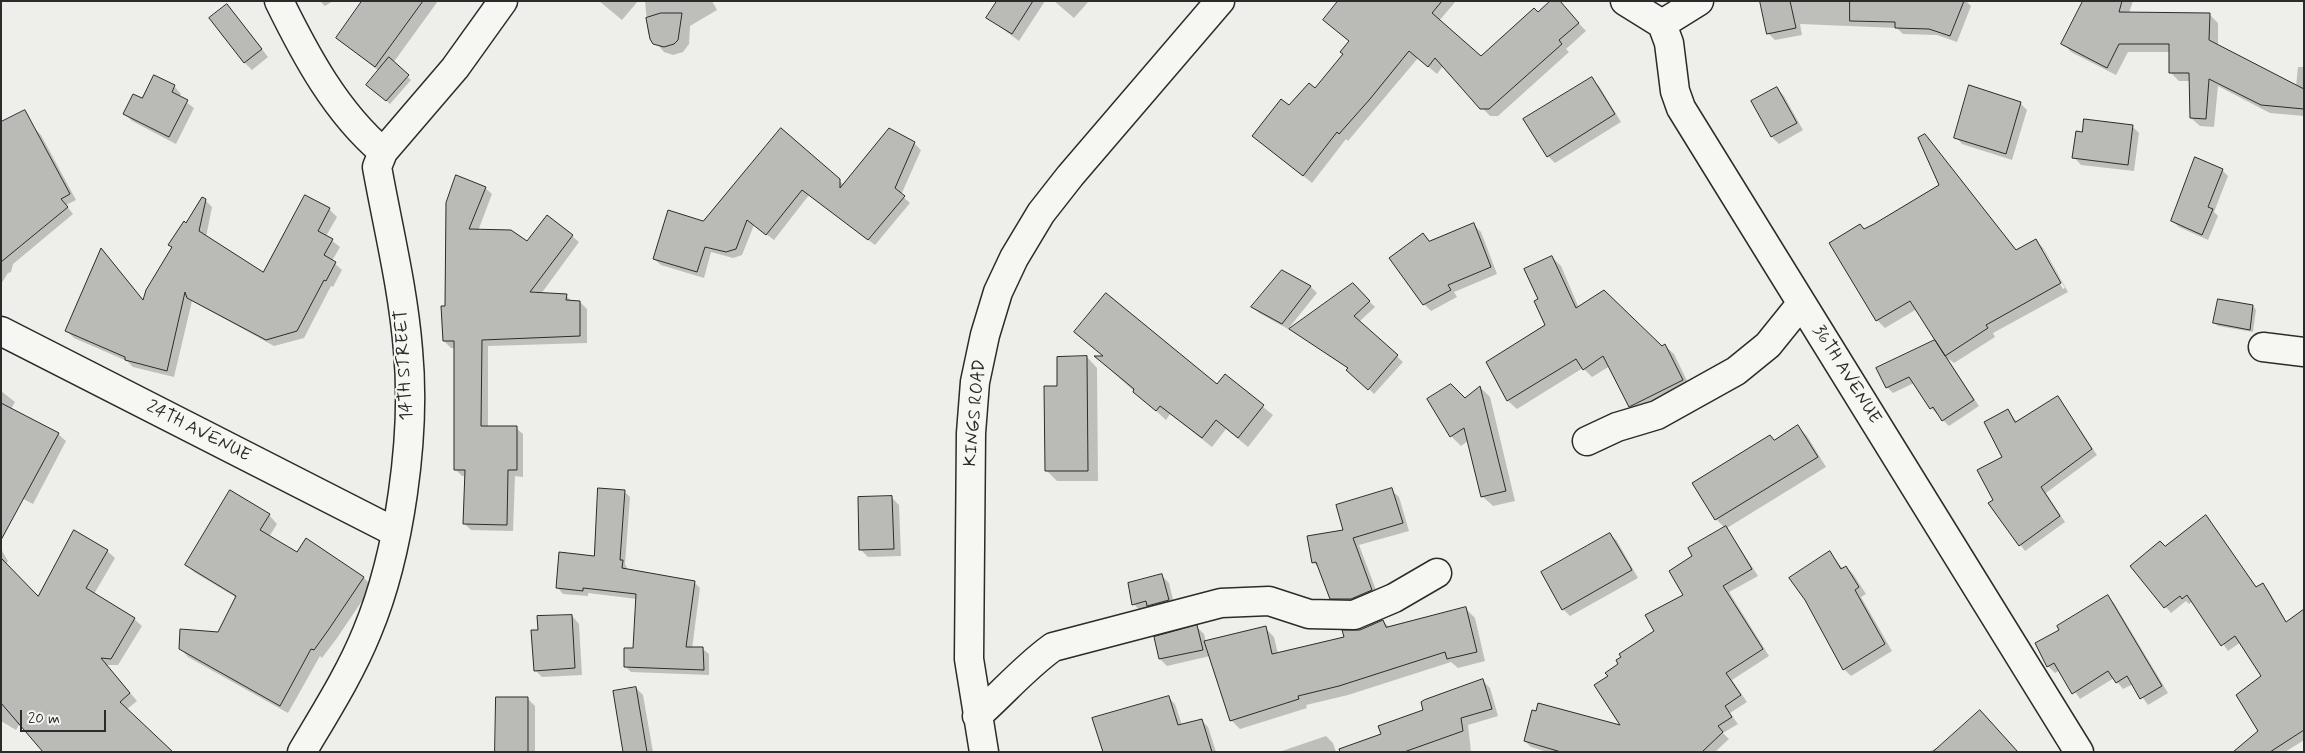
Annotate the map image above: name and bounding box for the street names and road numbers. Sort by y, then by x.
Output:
street label: 14TH STREET [391,309,419,421]
street label: 36TH AVENUE [1807,322,1885,428]
street label: KINGS ROAD [961,358,991,468]
street label: 24TH AVENUE [142,396,254,468]

